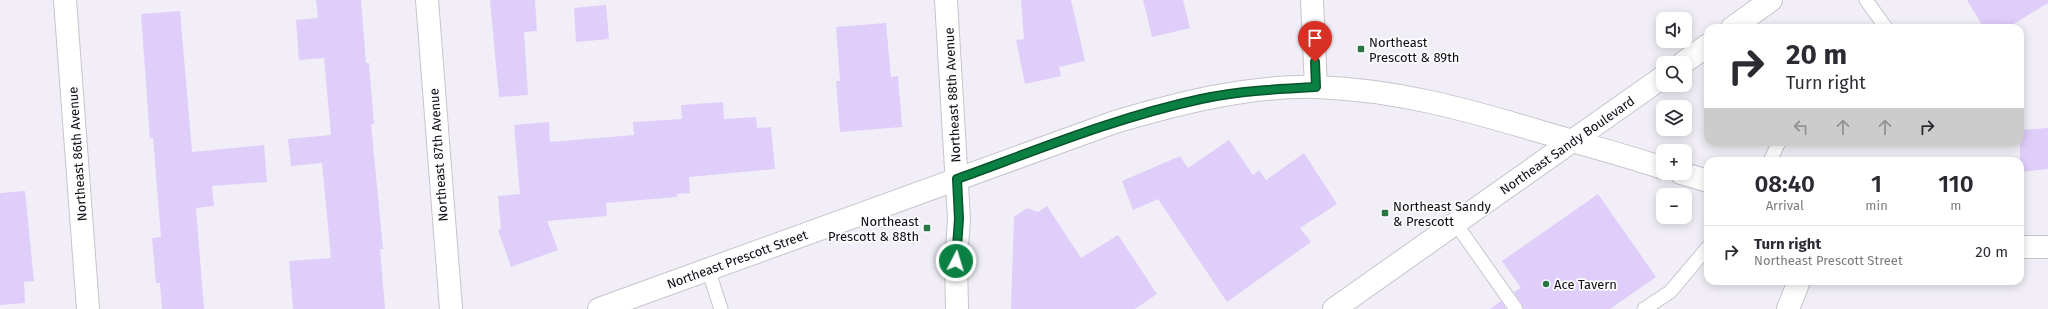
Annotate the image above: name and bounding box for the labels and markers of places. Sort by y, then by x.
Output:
pin [1298,21,1332,62]
place label: Northeast Prescott & 89th [1369,35,1459,65]
marker: Northeast Prescott & 89th [1356,44,1366,54]
place label: Northeast Sandy & Prescott [1393,199,1491,229]
marker: Northeast Sandy & Prescott [1380,208,1390,218]
place label: Northeast Prescott & 88th [828,214,919,244]
marker: Northeast Prescott & 88th [922,223,932,233]
place label: Ace Tavern [1554,277,1617,292]
marker: Ace Tavern [1541,279,1551,289]

